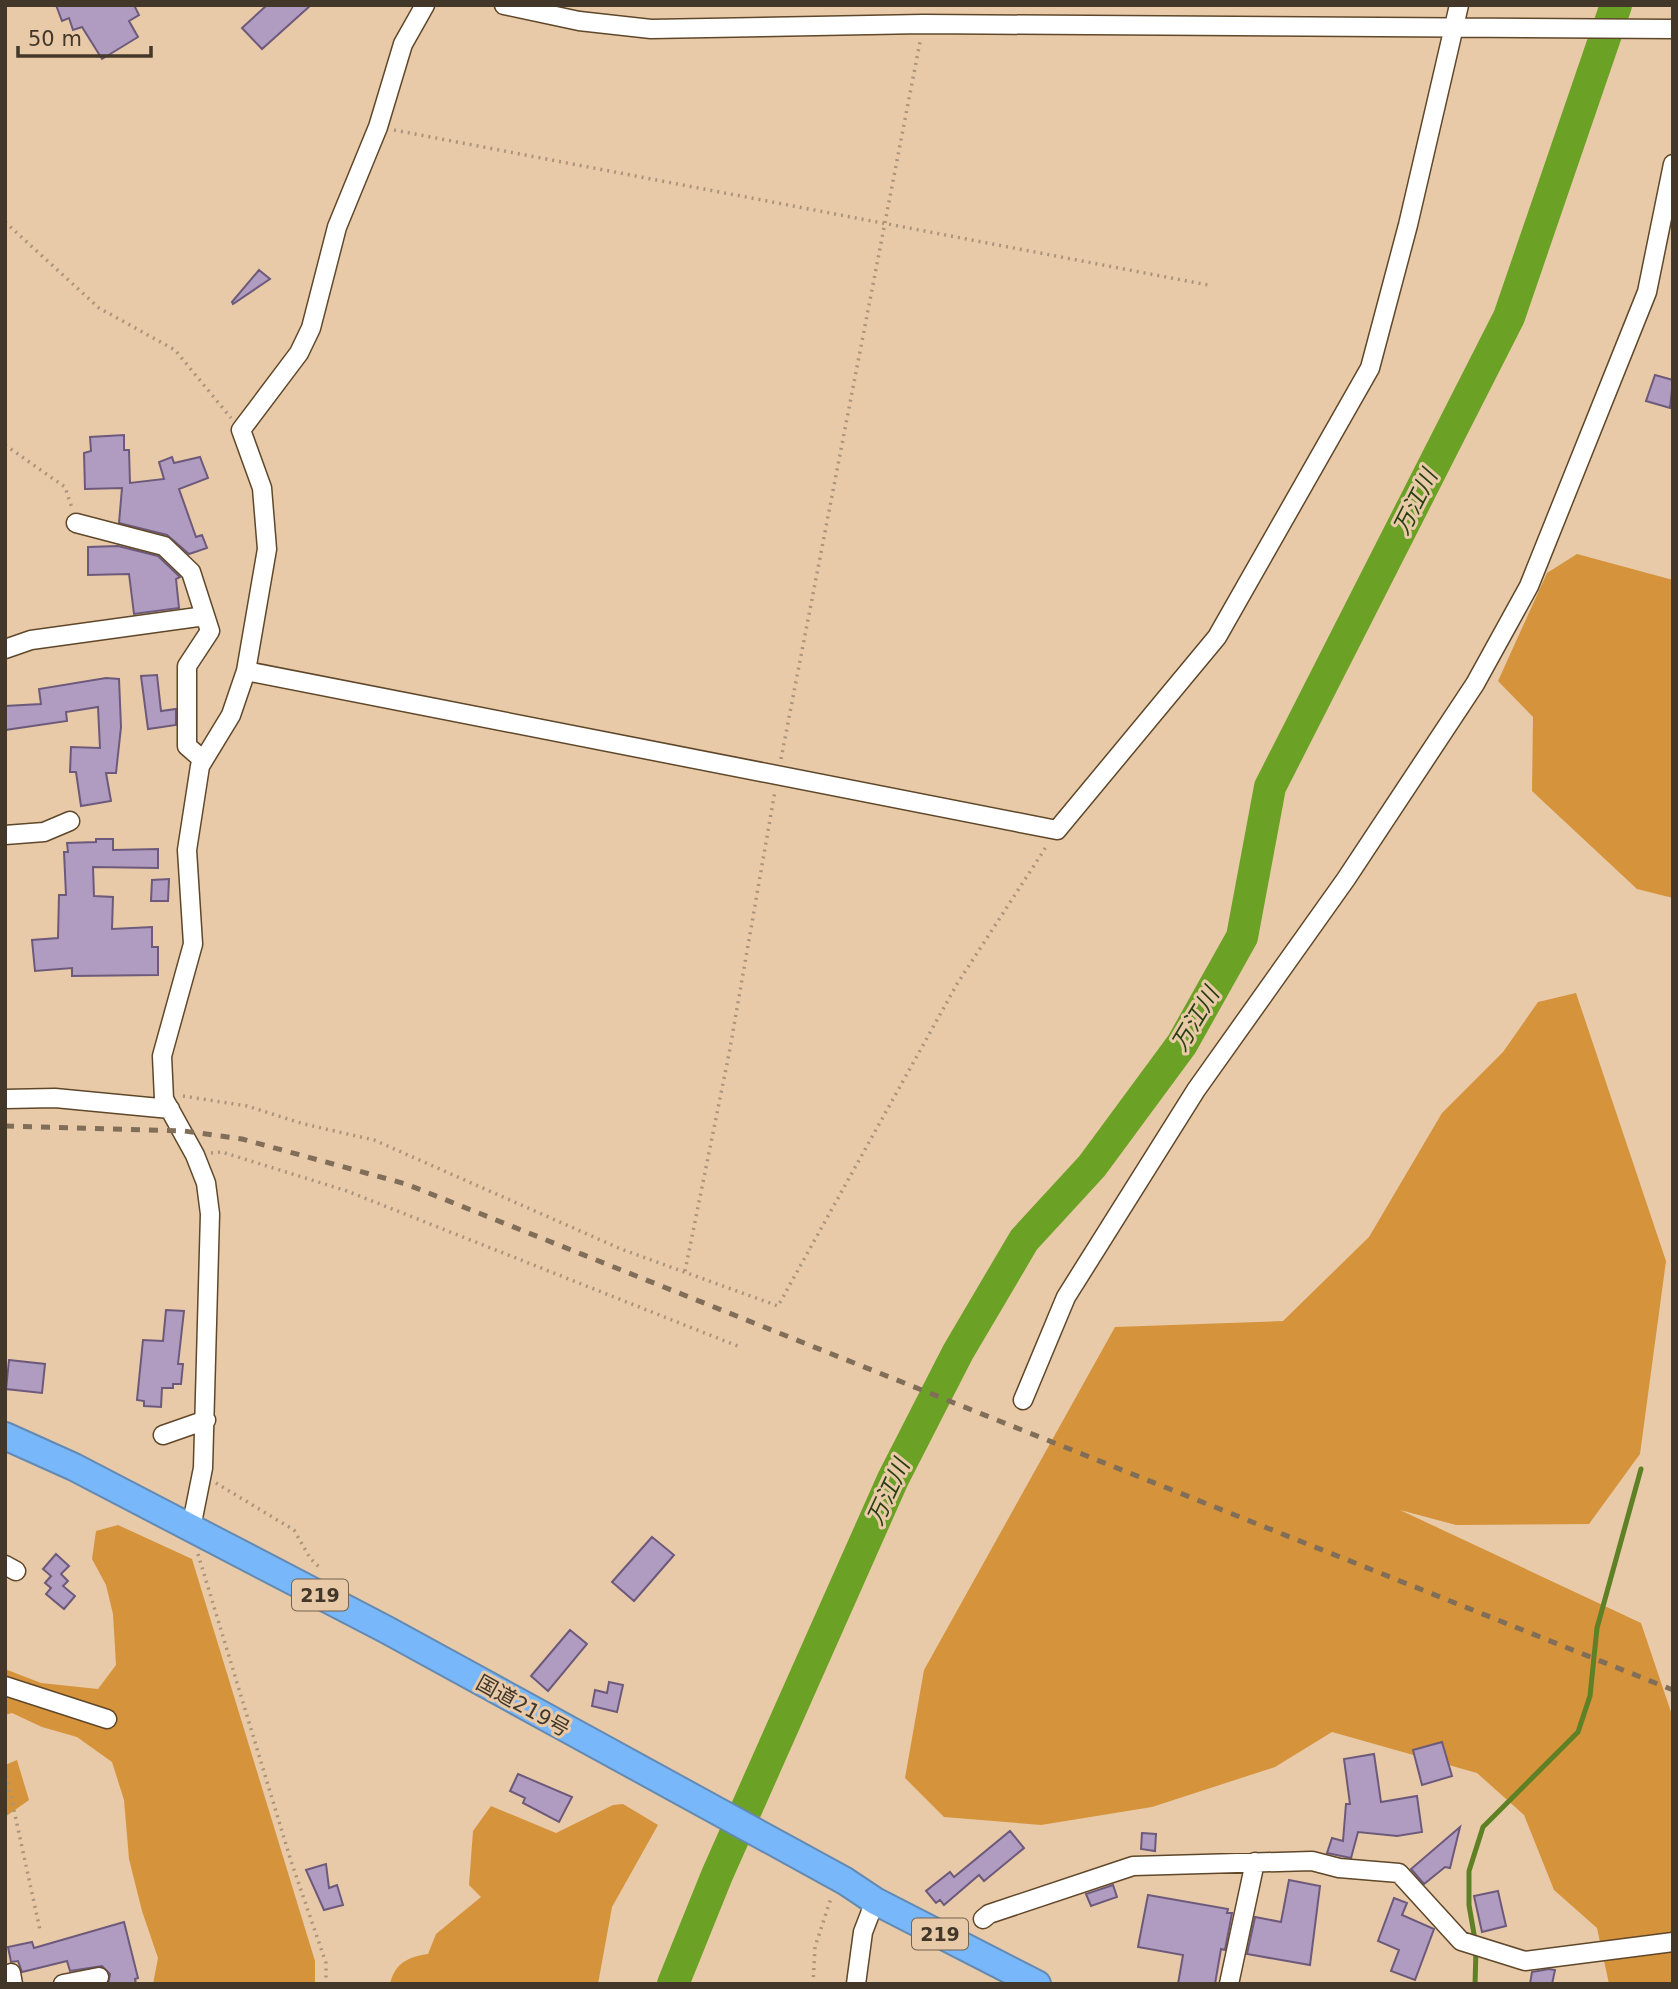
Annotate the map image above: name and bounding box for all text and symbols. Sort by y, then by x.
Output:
scale bar [18,14,150,58]
text: 50 m [28,27,82,51]
water label: 万江川 [1388,463,1444,539]
water label: 万江川 [1166,980,1225,1055]
water label: 万江川 [862,1453,916,1529]
road number: 219 [292,1580,348,1610]
street label: 国道219号 [472,1671,574,1741]
road number: 219 [912,1918,968,1950]

